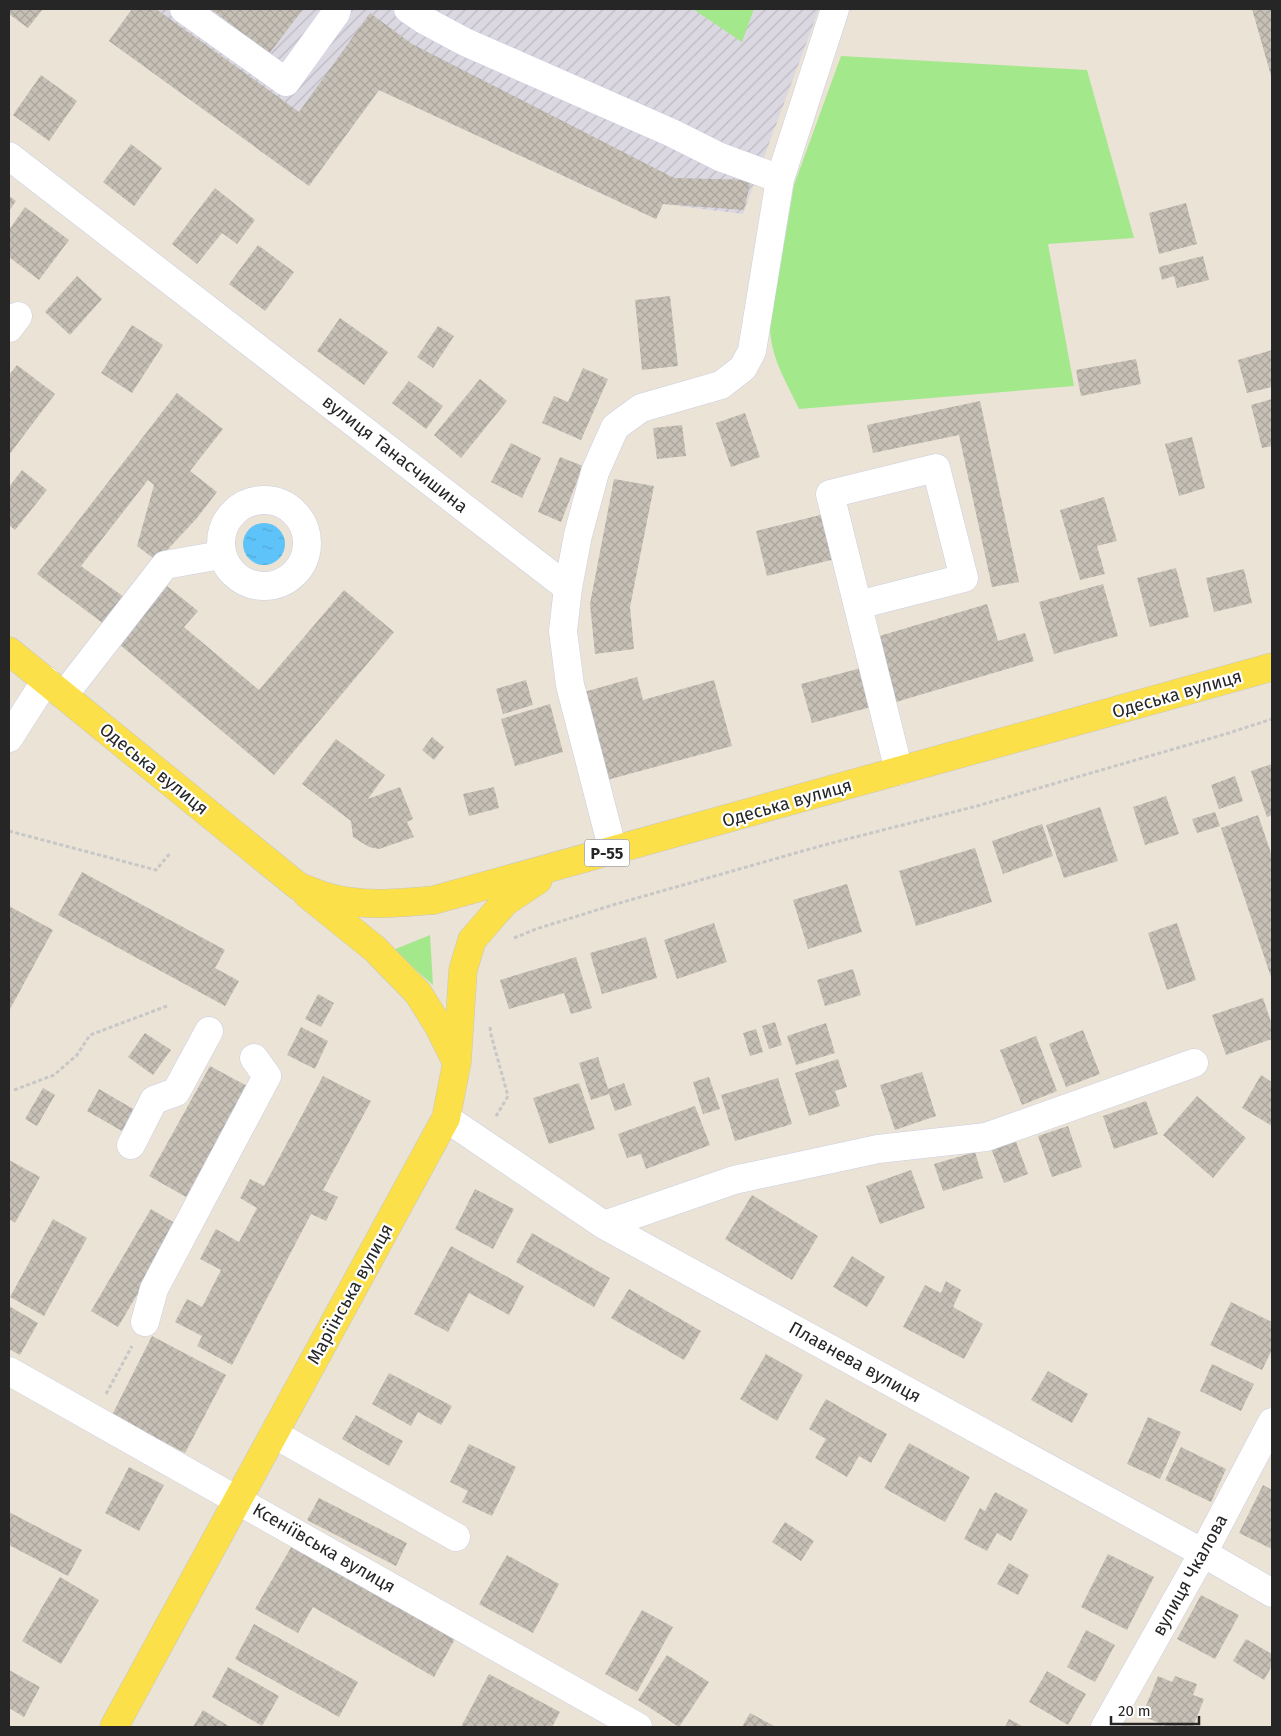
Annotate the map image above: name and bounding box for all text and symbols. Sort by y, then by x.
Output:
street label: вулиця Танасчишина [318,390,472,518]
street label: Одеська вулиця [1110,665,1244,723]
street label: Одеська вулиця [95,718,213,820]
street label: Одеська вулиця [720,774,854,832]
road number: Р-55 [584,840,630,866]
street label: Маріїнська вулиця [302,1220,398,1368]
street label: Плавнева вулиця [785,1317,925,1407]
street label: Ксеніївська вулиця [249,1498,399,1598]
street label: вулиця Чкалова [1148,1510,1232,1640]
scale bar [1111,1694,1198,1726]
text: 20 m [1118,1702,1151,1720]

